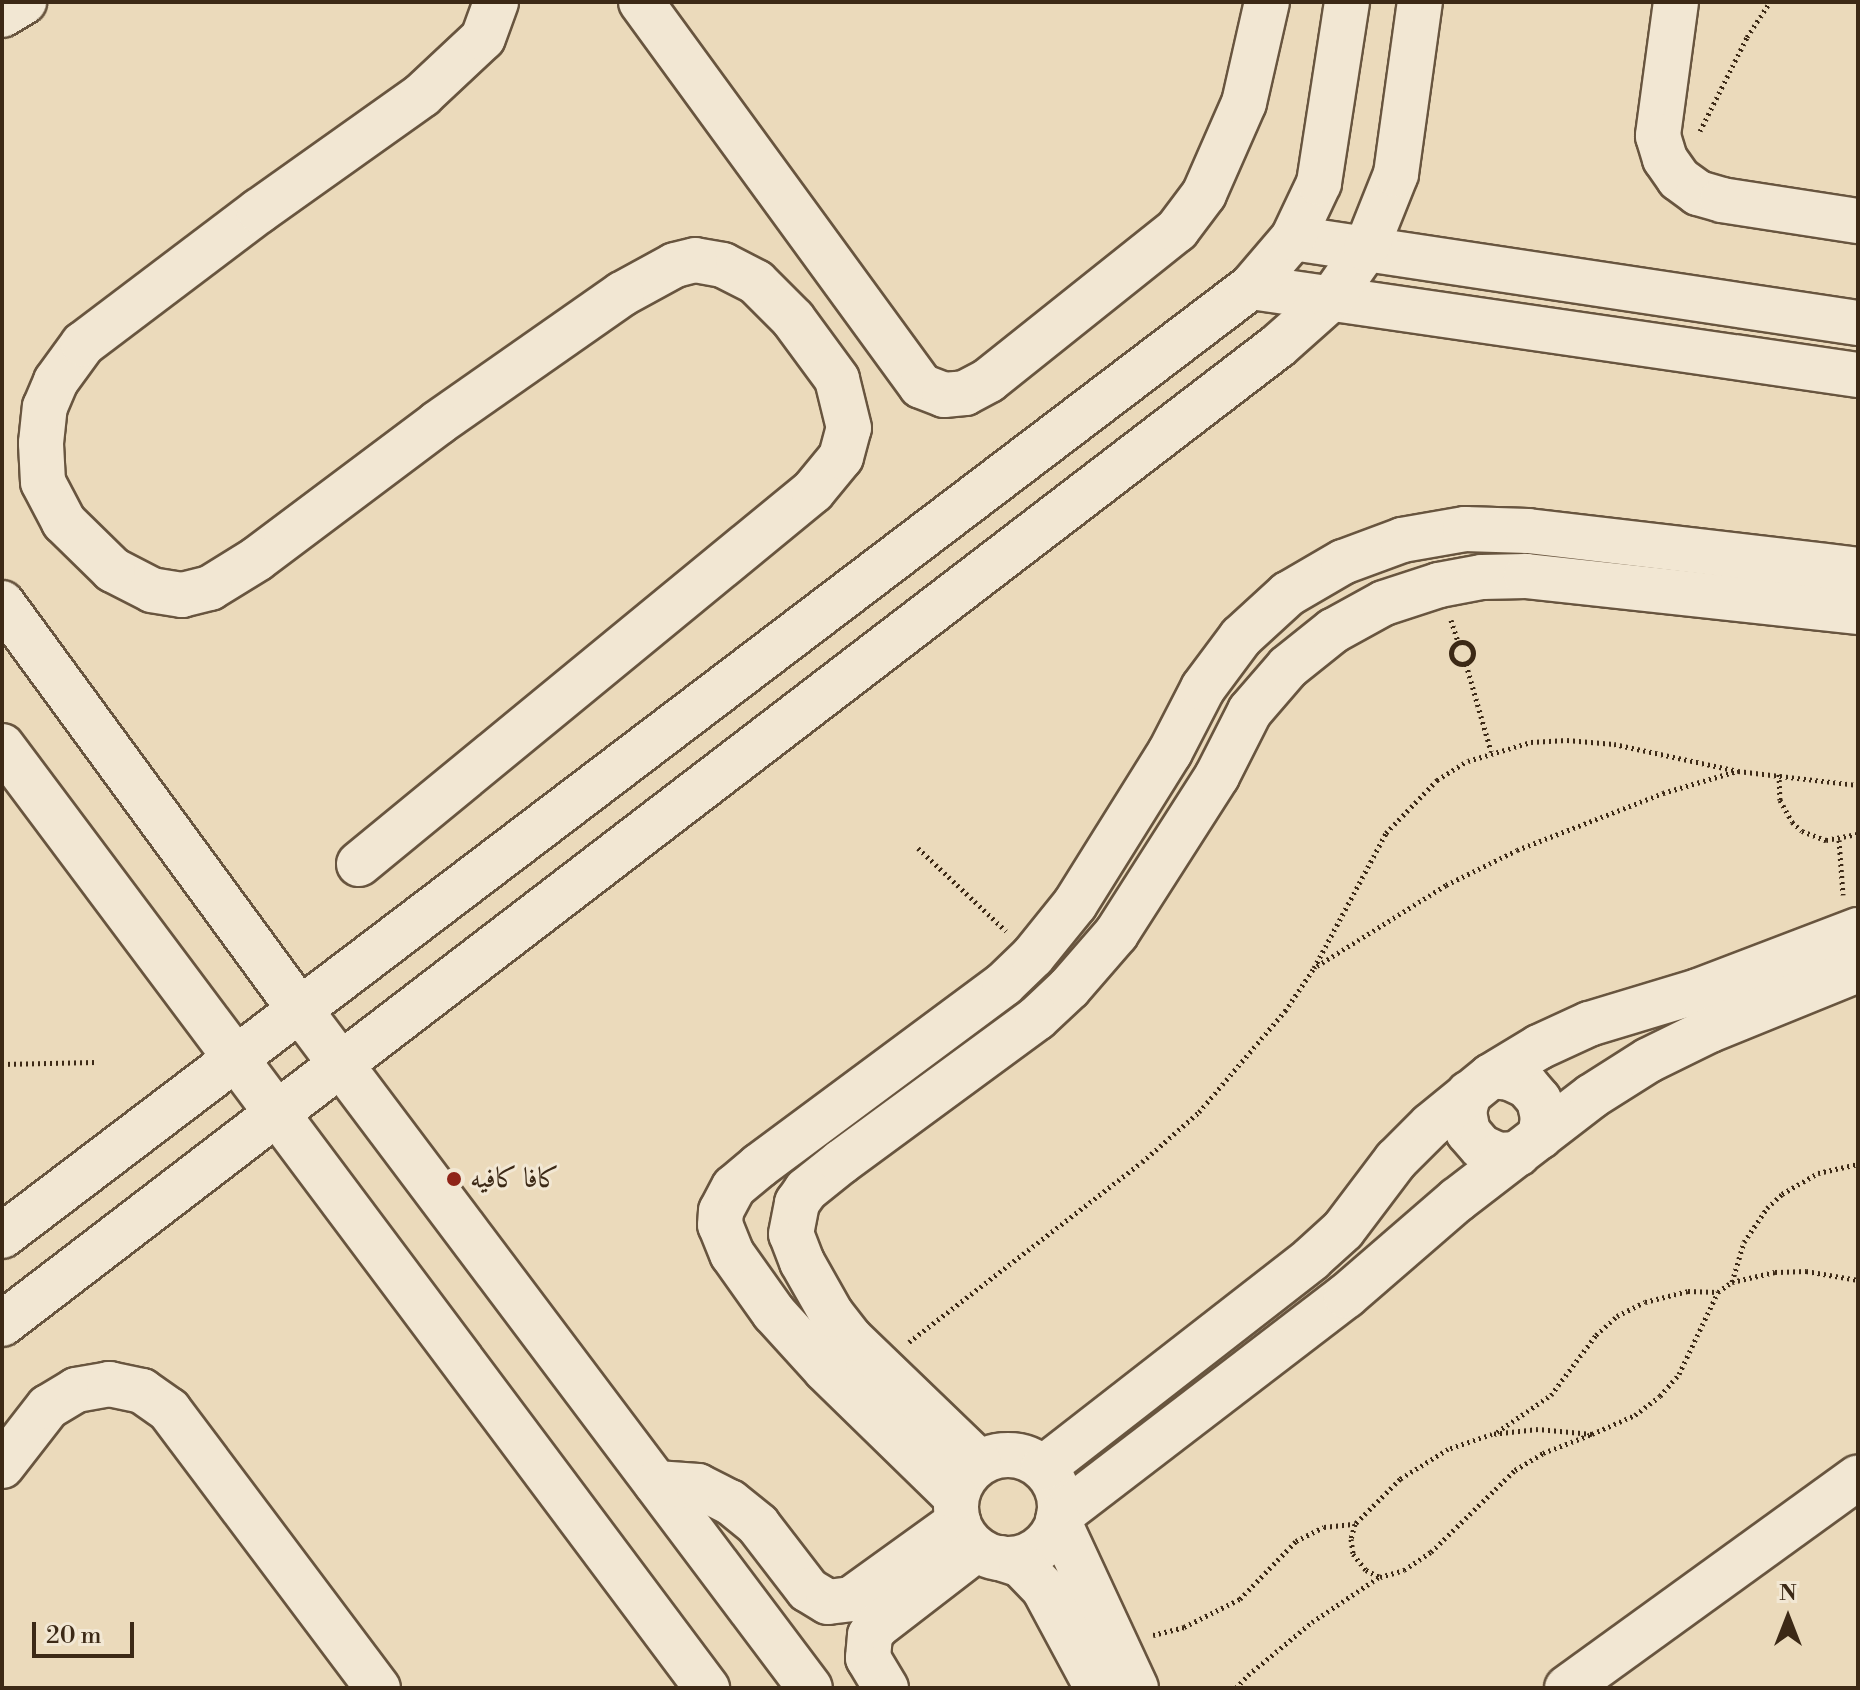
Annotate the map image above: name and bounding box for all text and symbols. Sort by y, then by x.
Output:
place label: كافا كافيه [470,1162,559,1196]
marker: كافا كافيه [445,1170,463,1188]
north arrow [1748,1578,1828,1658]
text: N [1779,1580,1797,1607]
scale bar [36,1606,138,1656]
text: 20 m [46,1621,102,1651]

